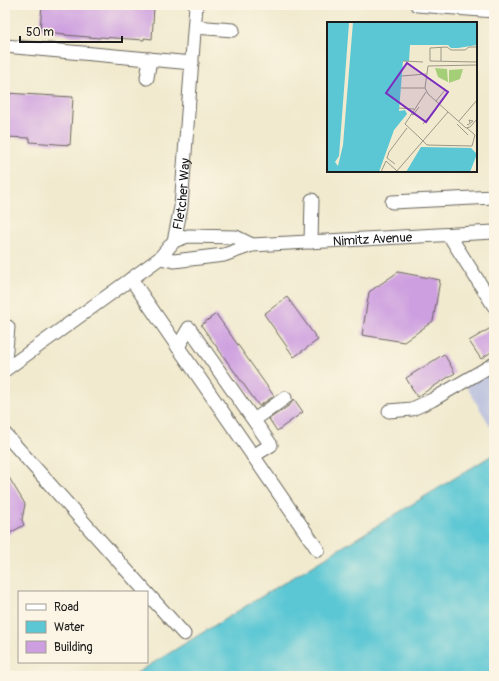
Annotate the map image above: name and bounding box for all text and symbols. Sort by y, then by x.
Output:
scale bar [20,18,122,44]
inset map [327,22,477,172]
text: 50 m [26,25,54,40]
street label: Fletcher Way [170,157,194,231]
street label: Nimitz Avenue [332,229,413,250]
legend [18,591,148,663]
text: Road [54,600,79,615]
text: Water [54,620,85,635]
text: Building [54,640,93,655]

